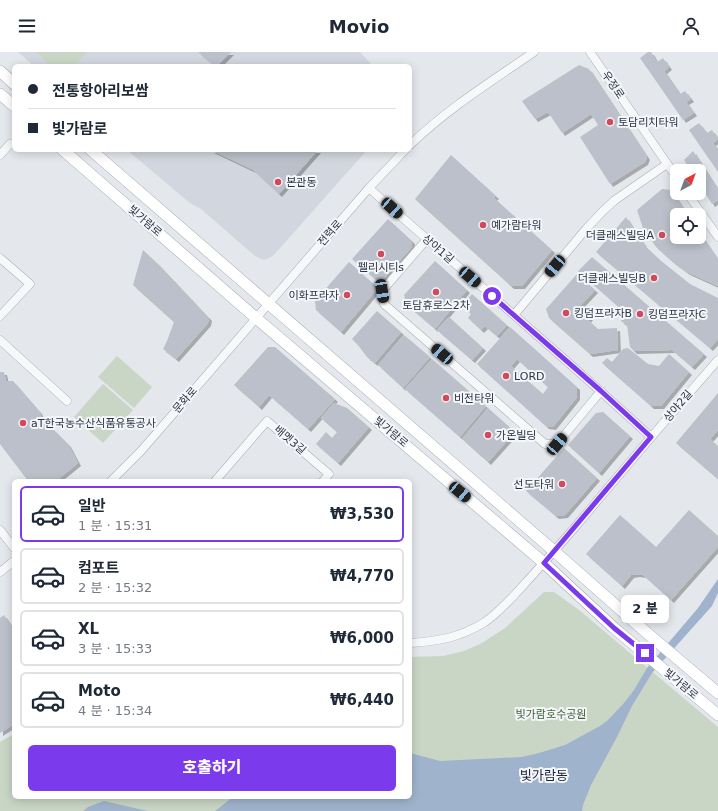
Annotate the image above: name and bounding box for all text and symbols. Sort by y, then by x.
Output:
icon: menu [16,15,38,37]
icon: person [680,15,702,37]
text: Movio [329,16,389,37]
street label: 우정로 [599,69,627,101]
text: 전통항아리보쌈 [52,82,149,100]
place label: 토담리치타워 [618,116,679,129]
marker: 토담리치타워 [605,117,615,127]
text: 빛가람로 [52,120,107,138]
north arrow [670,164,706,200]
map controls [670,164,706,244]
place label: 본관동 [286,176,316,189]
marker: 본관동 [273,177,283,187]
car [379,196,405,220]
street label: 빛가람로 [125,203,165,239]
button: locate [670,208,706,244]
street label: 전력로 [315,217,345,249]
place label: 예가람타워 [491,219,542,232]
marker: 예가람타워 [478,220,488,230]
place label: 더클래스빌딩A [586,229,654,242]
marker: 더클래스빌딩A [657,230,667,240]
street label: 상야1길 [420,232,456,266]
marker: 펠리시티s [376,249,386,259]
car [543,253,567,279]
place label: 펠리시티s [358,261,404,274]
car [457,265,483,289]
place label: 더클래스빌딩B [578,272,646,285]
marker: 더클래스빌딩B [649,273,659,283]
car [374,278,390,304]
marker: 토담휴로스2차 [431,287,441,297]
route start [483,287,501,305]
place label: 이화프라자 [288,289,339,302]
marker: 이화프라자 [342,290,352,300]
place label: 토담휴로스2차 [402,299,470,312]
place label: 킹덤프라자B [574,307,632,320]
marker: 킹덤프라자B [561,308,571,318]
place label: 킹덤프라자C [648,308,707,321]
marker: 킹덤프라자C [635,309,645,319]
car [429,342,455,366]
place label: LORD [514,370,545,383]
marker: LORD [501,371,511,381]
street label: 문화로 [170,384,200,416]
street label: 상야2길 [661,388,695,424]
place label: 비전타워 [454,392,494,405]
marker: 비전타워 [441,393,451,403]
street label: 빛가람로 [371,414,411,450]
place label: aT한국농수산식품유통공사 [31,417,156,430]
marker: aT한국농수산식품유통공사 [18,418,28,428]
street label: 배멧3길 [272,423,308,457]
place label: 가온빌딩 [496,429,536,442]
marker: 가온빌딩 [483,430,493,440]
car [545,431,569,457]
place label: 선도타워 [514,478,554,491]
marker: 선도타워 [557,479,567,489]
car [447,480,473,504]
icon: car [30,496,66,532]
text: 일반 [78,497,106,515]
text: ₩3,530 [330,505,394,523]
text: 1 분 · 15:31 [78,518,152,533]
icon: car [30,558,66,594]
text: 컴포트 [78,559,119,577]
text: ₩4,770 [330,567,394,585]
text: 2 분 · 15:32 [78,580,152,595]
callout: 2 분 [621,595,669,623]
text: 2 분 [632,601,658,616]
icon: car [30,620,66,656]
text: XL [78,620,99,638]
text: ₩6,000 [330,629,394,647]
text: 3 분 · 15:33 [78,641,152,656]
route end [636,644,654,662]
street label: 빛가람로 [661,666,701,702]
icon: car [30,682,66,718]
text: Moto [78,682,121,700]
text: ₩6,440 [330,691,394,709]
text: 4 분 · 15:34 [78,703,152,718]
park label: 빛가람호수공원 [516,708,586,721]
button: 호출하기 [28,745,396,791]
district label: 빛가람동 [520,768,568,783]

